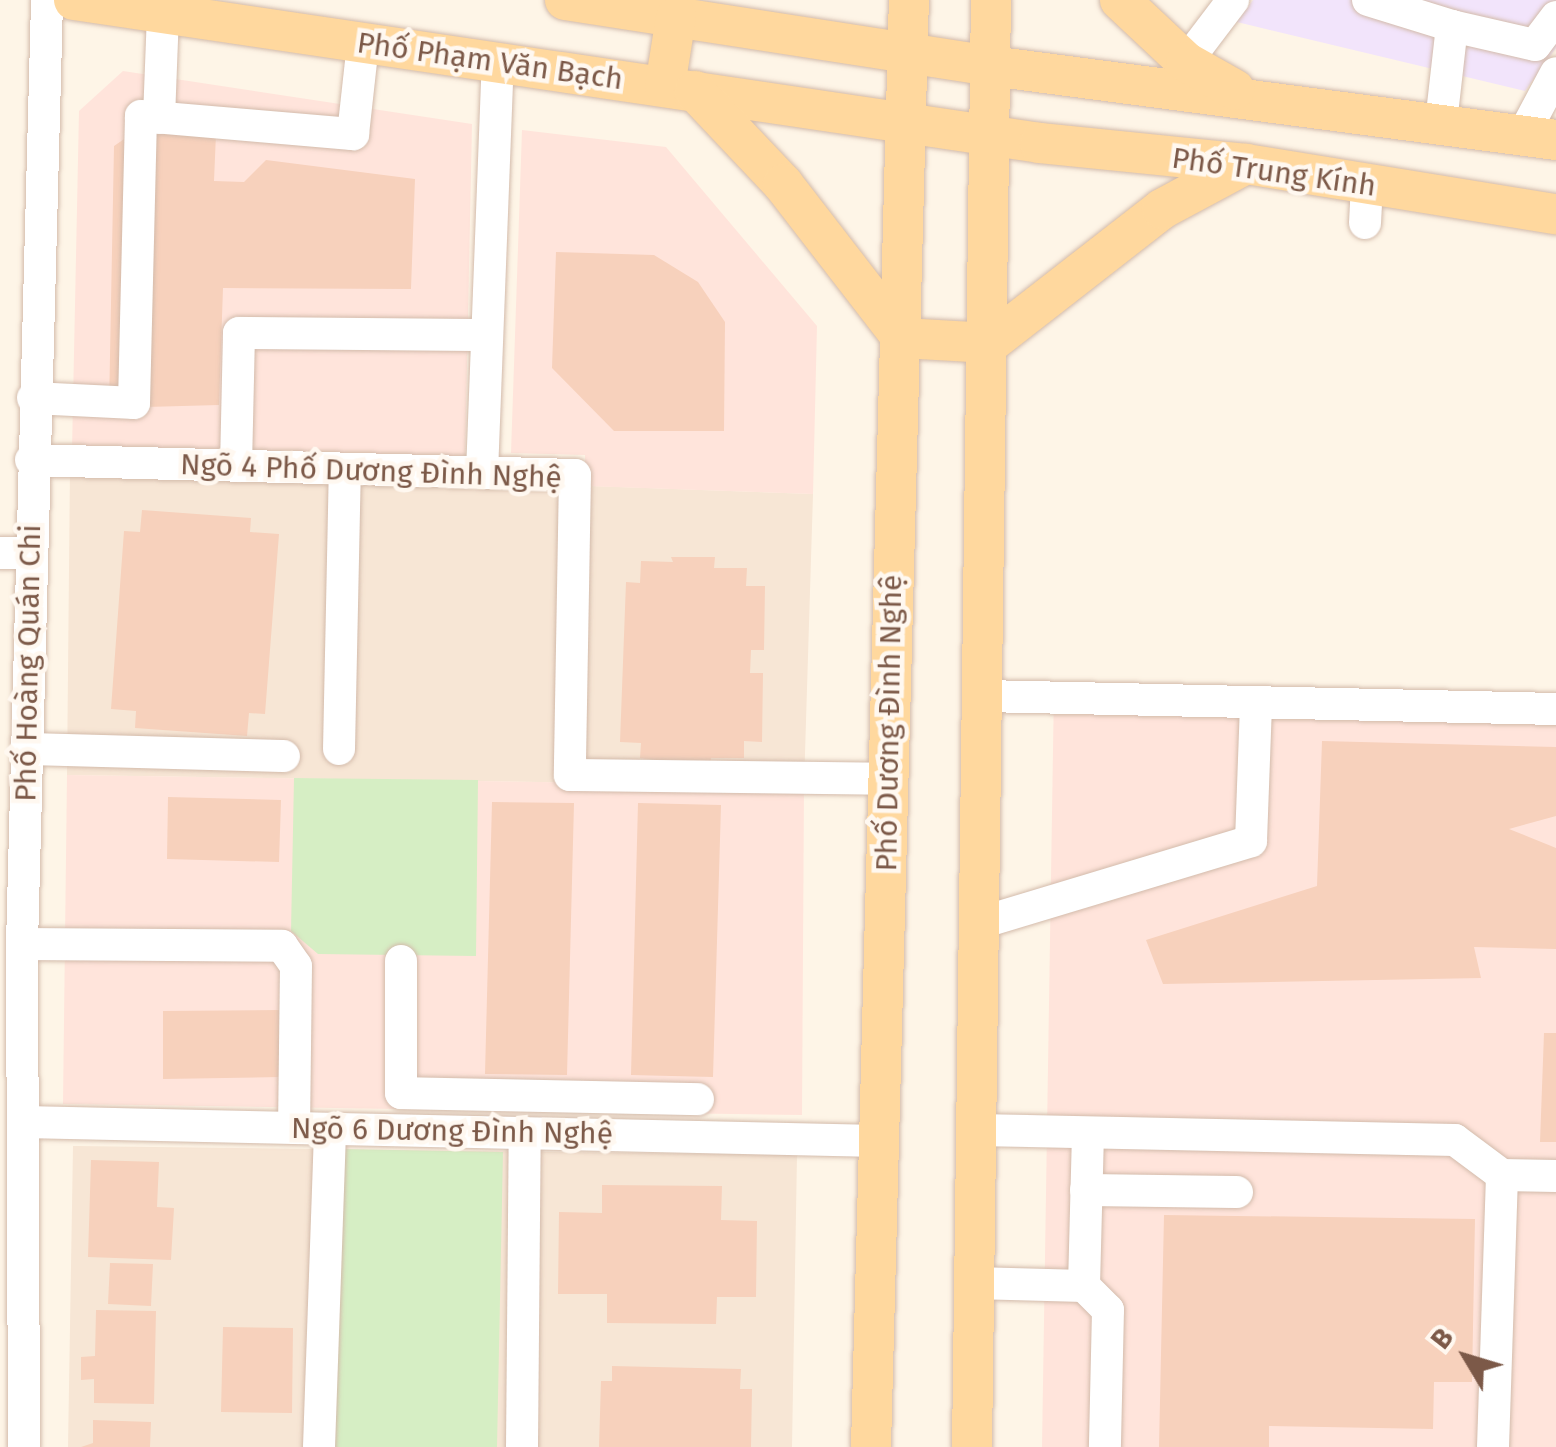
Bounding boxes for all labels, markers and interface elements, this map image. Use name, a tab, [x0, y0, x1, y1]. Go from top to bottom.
street label: Phố Phạm Văn Bạch	[355, 25, 625, 97]
street label: Phố Trung Kính	[1170, 140, 1378, 204]
street label: Ngõ 4 Phố Dương Đình Nghệ	[180, 446, 562, 496]
street label: Phố Hoàng Quán Chi	[8, 524, 48, 802]
street label: Phố Dương Đình Nghệ	[868, 574, 910, 872]
street label: Ngõ 6 Dương Đình Nghệ	[291, 1110, 613, 1152]
north arrow	[1416, 1307, 1516, 1407]
text: B	[1424, 1321, 1460, 1355]

